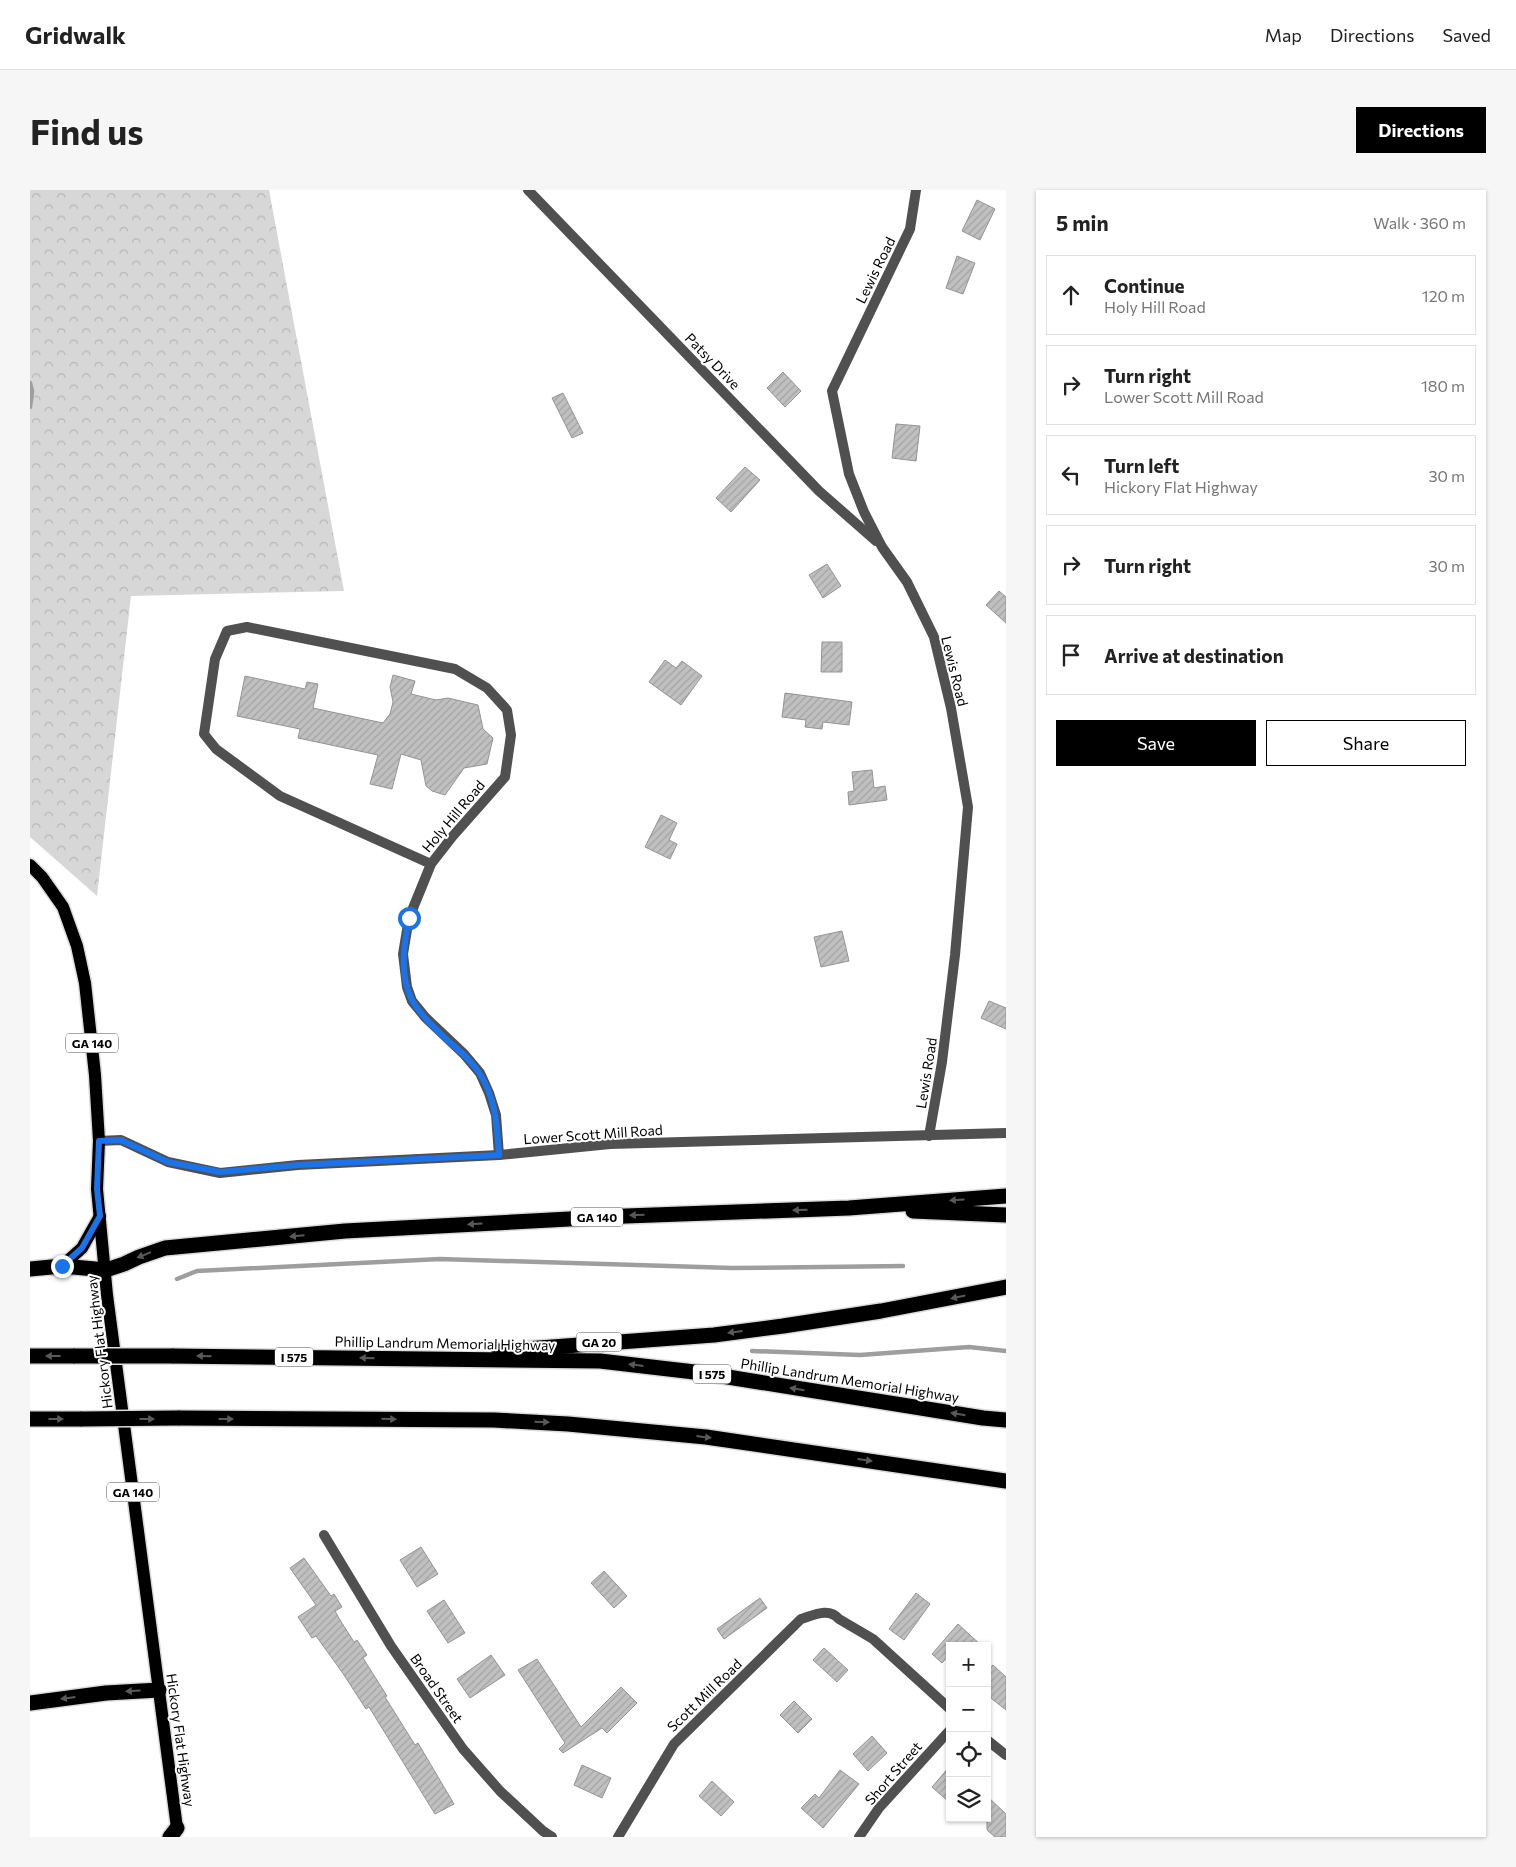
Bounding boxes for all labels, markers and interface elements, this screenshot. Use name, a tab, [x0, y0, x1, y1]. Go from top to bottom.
text: Gridwalk	[25, 20, 126, 49]
text: Map	[1265, 24, 1302, 46]
text: Directions	[1330, 24, 1414, 46]
text: Saved	[1442, 24, 1491, 46]
button: Directions	[1356, 107, 1486, 153]
text: Find us	[30, 109, 144, 152]
text: 5 min	[1056, 210, 1109, 235]
text: Walk · 360 m	[1373, 213, 1466, 232]
street label: Lewis Road	[852, 234, 898, 306]
text: Continue	[1104, 274, 1184, 297]
icon: ahead	[1057, 281, 1085, 309]
text: 120 m	[1422, 286, 1465, 305]
text: Holy Hill Road	[1104, 297, 1206, 316]
street label: Patsy Drive	[682, 329, 744, 393]
text: Turn right	[1104, 364, 1191, 387]
icon: right	[1057, 371, 1085, 399]
text: 180 m	[1421, 376, 1465, 395]
text: Lower Scott Mill Road	[1104, 387, 1264, 406]
text: Turn left	[1104, 454, 1179, 477]
icon: left	[1057, 461, 1085, 489]
text: 30 m	[1428, 466, 1465, 485]
text: Hickory Flat Highway	[1104, 477, 1258, 496]
icon: right	[1057, 551, 1085, 579]
text: Turn right	[1104, 554, 1191, 577]
text: 30 m	[1428, 556, 1465, 575]
street label: Lewis Road	[938, 634, 972, 708]
icon: arrive	[1057, 641, 1085, 669]
text: Arrive at destination	[1104, 644, 1284, 667]
button: Save	[1056, 720, 1256, 766]
button: Share	[1266, 720, 1466, 766]
street label: Holy Hill Road	[418, 776, 488, 856]
route start	[398, 907, 421, 930]
road number: GA 140	[66, 1034, 118, 1052]
street label: Lewis Road	[912, 1036, 940, 1110]
street label: Lower Scott Mill Road	[523, 1121, 663, 1147]
one-way arrow	[949, 1196, 965, 1204]
one-way arrow	[792, 1206, 808, 1214]
road number: GA 140	[571, 1208, 623, 1226]
one-way arrow	[629, 1212, 645, 1220]
one-way arrow	[467, 1220, 483, 1228]
one-way arrow	[288, 1232, 304, 1240]
one-way arrow	[136, 1251, 151, 1259]
route end	[51, 1255, 74, 1278]
street label: Hickory Flat Highway	[82, 1274, 116, 1410]
one-way arrow	[950, 1293, 966, 1301]
one-way arrow	[727, 1328, 743, 1336]
road number: GA 20	[576, 1332, 622, 1352]
street label: Phillip Landrum Memorial Highway	[334, 1333, 556, 1353]
road number: I 575	[275, 1348, 313, 1366]
one-way arrow	[44, 1352, 60, 1360]
one-way arrow	[196, 1352, 212, 1360]
one-way arrow	[358, 1354, 374, 1362]
street label: Phillip Landrum Memorial Highway	[740, 1354, 960, 1406]
one-way arrow	[628, 1361, 644, 1369]
road number: I 575	[693, 1364, 731, 1384]
one-way arrow	[789, 1384, 805, 1392]
one-way arrow	[949, 1410, 965, 1418]
one-way arrow	[139, 1414, 155, 1422]
one-way arrow	[48, 1415, 64, 1423]
one-way arrow	[219, 1415, 235, 1423]
one-way arrow	[381, 1415, 397, 1423]
one-way arrow	[535, 1419, 551, 1427]
one-way arrow	[696, 1433, 712, 1441]
one-way arrow	[857, 1456, 873, 1464]
road number: GA 140	[107, 1482, 159, 1501]
map controls	[946, 1642, 991, 1822]
button: +	[946, 1642, 991, 1687]
street label: Broad Street	[407, 1650, 467, 1726]
street label: Scott Mill Road	[663, 1655, 745, 1735]
street label: Hickory Flat Highway	[163, 1672, 199, 1808]
button: −	[946, 1687, 991, 1732]
one-way arrow	[124, 1688, 140, 1696]
one-way arrow	[60, 1694, 76, 1702]
button: locate	[946, 1732, 991, 1777]
street label: Short Street	[861, 1738, 925, 1808]
button: layers	[946, 1777, 991, 1822]

